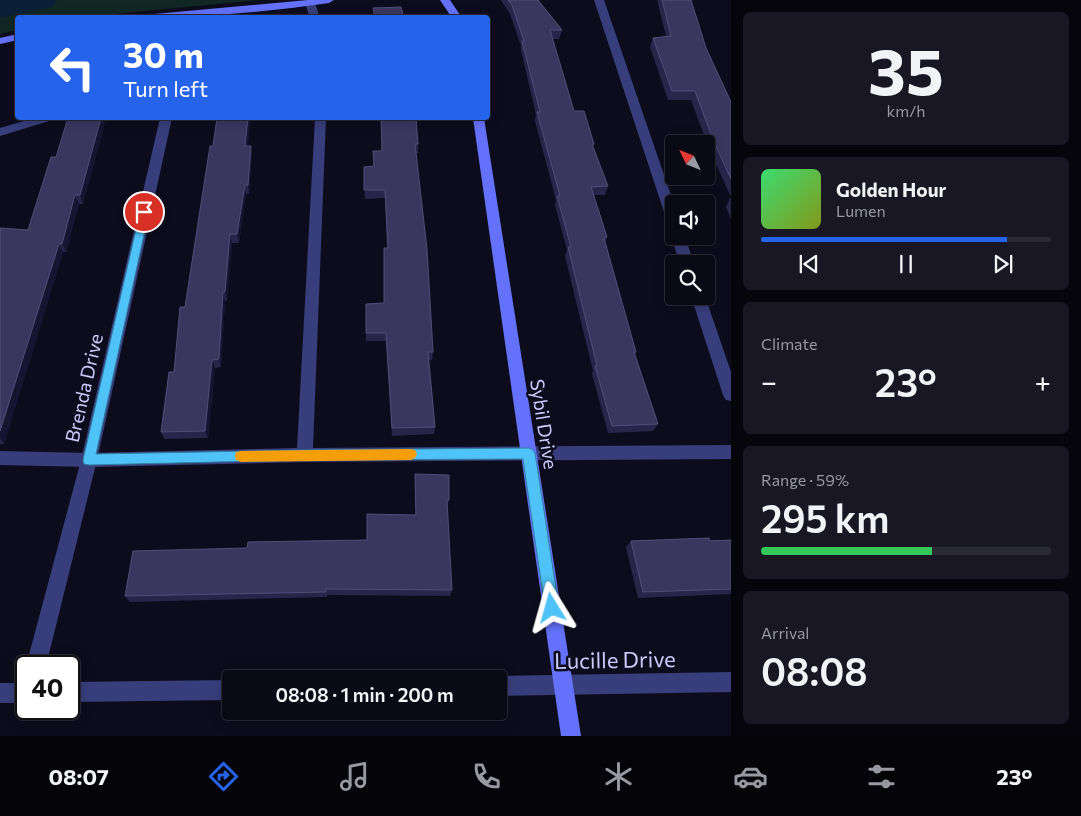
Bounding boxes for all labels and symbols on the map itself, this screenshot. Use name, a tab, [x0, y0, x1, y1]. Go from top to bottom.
north arrow	[665, 135, 715, 185]
pin	[123, 191, 165, 233]
street label: Brenda Drive	[60, 331, 107, 444]
street label: Sybil Drive	[526, 377, 563, 471]
position arrow	[525, 581, 577, 633]
street label: Lucille Drive	[554, 645, 676, 674]
speed limit sign: 40	[15, 655, 80, 720]

